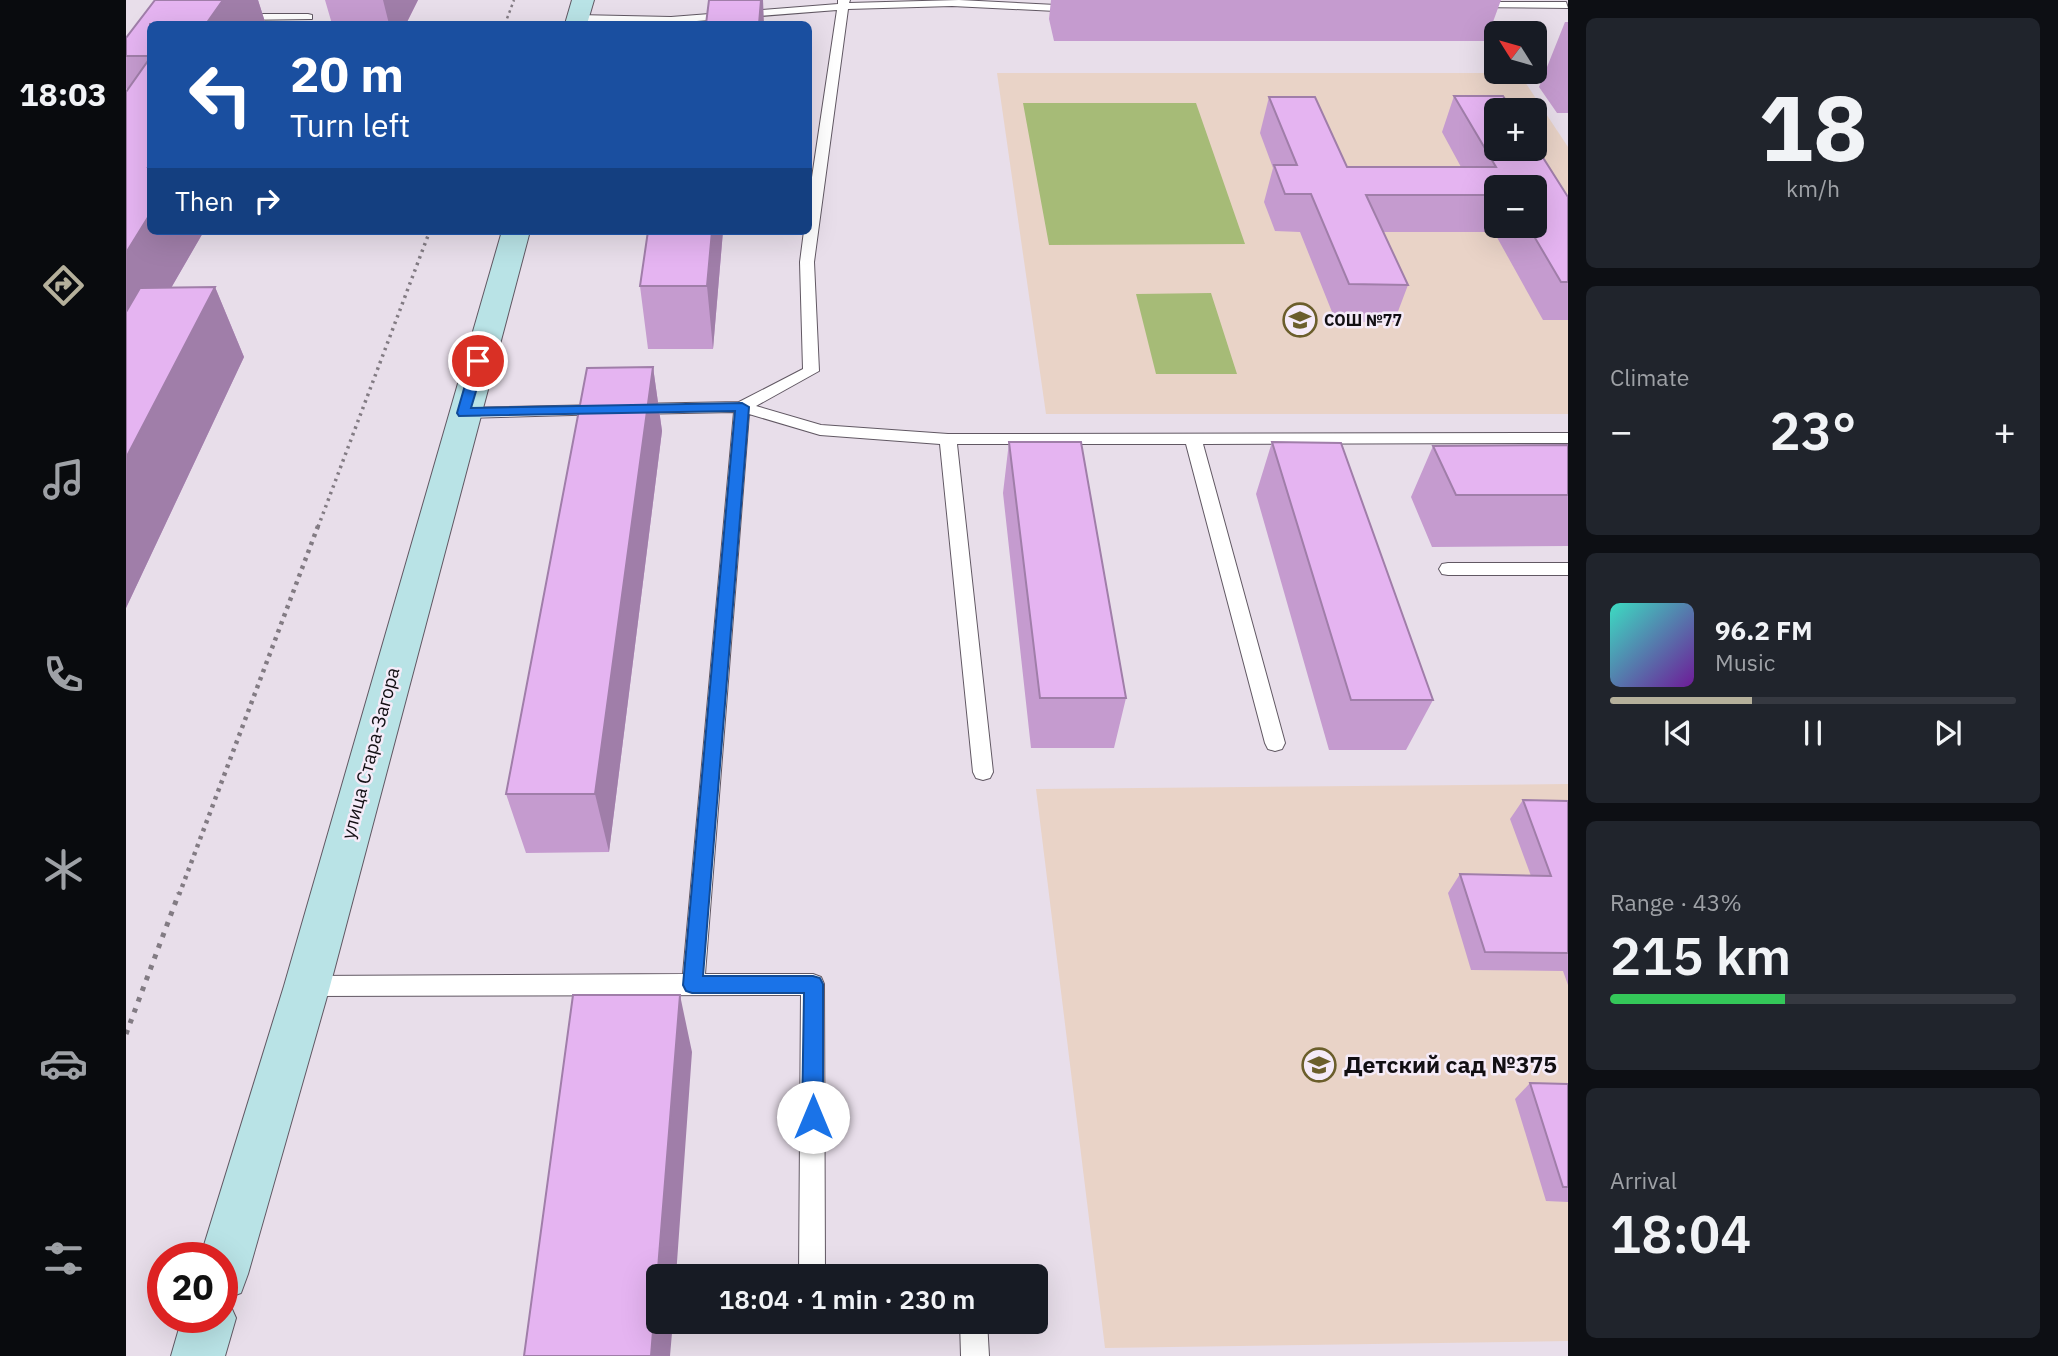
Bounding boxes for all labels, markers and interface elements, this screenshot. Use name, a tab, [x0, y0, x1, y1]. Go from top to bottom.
north arrow	[1484, 21, 1547, 84]
map controls	[1484, 21, 1547, 238]
text: 20 m	[290, 42, 404, 105]
icon: left	[175, 49, 266, 140]
text: 18	[1758, 68, 1868, 186]
text: 18:03	[19, 73, 107, 115]
button: +	[1484, 98, 1547, 161]
text: Turn left	[290, 104, 410, 146]
text: km/h	[1786, 173, 1840, 203]
button: −	[1484, 175, 1547, 238]
icon: right	[248, 182, 286, 220]
text: Then	[175, 184, 234, 218]
icon: directions	[39, 261, 88, 310]
school or university icon: СОШ №77	[1281, 301, 1319, 339]
place label: СОШ №77	[1324, 310, 1402, 330]
pin	[448, 331, 508, 391]
icon: arrive	[459, 342, 497, 380]
text: Climate	[1610, 362, 1689, 392]
text: 23°	[1770, 397, 1856, 464]
text: −	[1610, 406, 1633, 455]
text: +	[1993, 406, 2016, 455]
icon: music	[39, 455, 88, 504]
text: 96.2 FM	[1715, 613, 1813, 647]
text: Music	[1715, 647, 1775, 677]
icon: phone	[39, 650, 88, 699]
street label: улица Стара-Загора	[336, 664, 404, 842]
icon: previous	[1659, 714, 1697, 752]
icon: pause	[1794, 714, 1832, 752]
icon: next	[1929, 714, 1967, 752]
icon: climate	[39, 845, 88, 894]
text: Range · 43%	[1610, 887, 1742, 917]
text: 215 km	[1610, 922, 1791, 989]
icon: car	[39, 1039, 88, 1088]
school or university icon: Детский сад №375	[1300, 1046, 1338, 1084]
place label: Детский сад №375	[1344, 1049, 1557, 1079]
position arrow	[776, 1080, 850, 1154]
text: Arrival	[1610, 1165, 1677, 1195]
text: 18:04	[1610, 1200, 1751, 1267]
icon: filters	[39, 1234, 88, 1283]
speed limit sign: 20	[147, 1242, 238, 1333]
text: 18:04 · 1 min · 230 m	[719, 1282, 975, 1316]

